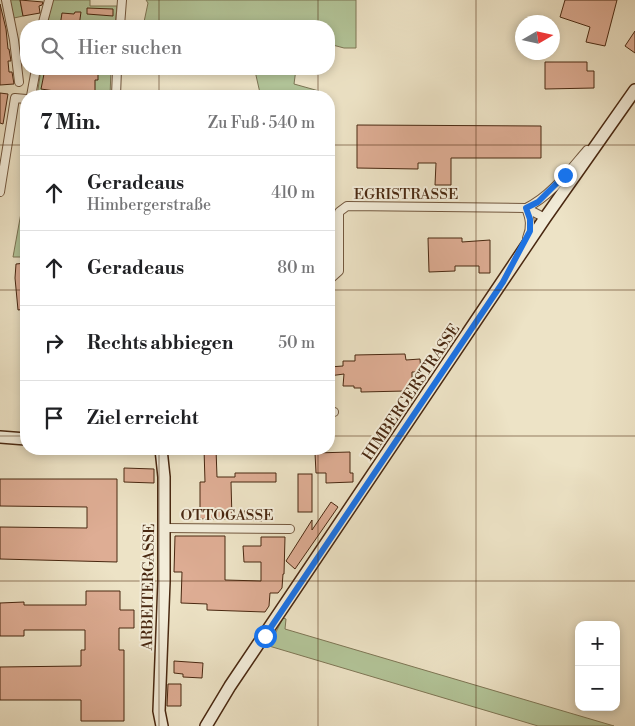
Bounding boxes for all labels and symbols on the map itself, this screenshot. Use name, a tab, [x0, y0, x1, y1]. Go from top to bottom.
north arrow	[515, 15, 560, 60]
route end	[554, 164, 577, 187]
street label: EGRISTRASSE	[354, 185, 458, 204]
street label: HIMBERGERSTRASSE	[359, 320, 464, 464]
street label: OTTOGASSE	[180, 506, 274, 525]
street label: ARBEITERGASSE	[138, 523, 159, 652]
route start	[254, 625, 277, 648]

